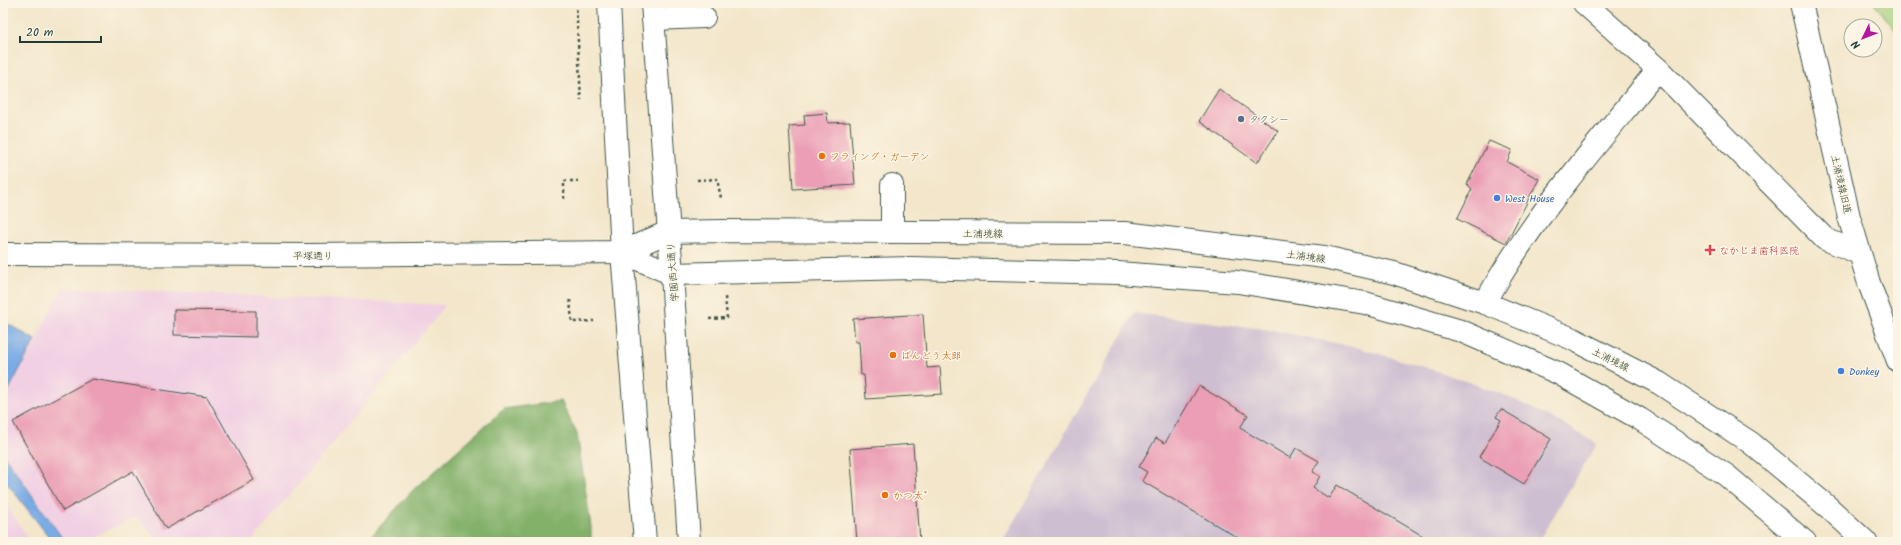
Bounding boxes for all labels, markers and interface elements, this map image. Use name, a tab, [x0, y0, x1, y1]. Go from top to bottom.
scale bar	[20, 18, 101, 44]
north arrow	[1843, 18, 1883, 58]
text: 20 m	[26, 23, 54, 42]
text: N	[1847, 35, 1865, 53]
place label: タクシー	[1249, 112, 1289, 128]
marker: タクシー	[1236, 114, 1246, 124]
place label: フライング・ガーデン	[830, 149, 930, 165]
marker: フライング・ガーデン	[817, 151, 827, 161]
street label: 土浦境線旧道	[1826, 153, 1856, 215]
place label: West House	[1505, 191, 1555, 207]
marker: West House	[1492, 193, 1502, 203]
street label: 土浦境線	[963, 226, 1003, 242]
street label: 学園西大通り	[663, 241, 683, 302]
place label: なかじま歯科医院	[1719, 243, 1799, 259]
marker: なかじま歯科医院	[1704, 244, 1716, 256]
street label: 土浦境線	[1285, 246, 1327, 268]
street label: 平塚通り	[293, 248, 333, 264]
street label: 土浦境線	[1589, 344, 1632, 376]
place label: ばんどう太郎	[901, 348, 961, 364]
marker: ばんどう太郎	[888, 350, 898, 360]
place label: Donkey	[1849, 364, 1880, 380]
marker: Donkey	[1836, 366, 1846, 376]
place label: かつ太*	[893, 488, 927, 504]
marker: かつ太*	[880, 490, 890, 500]

